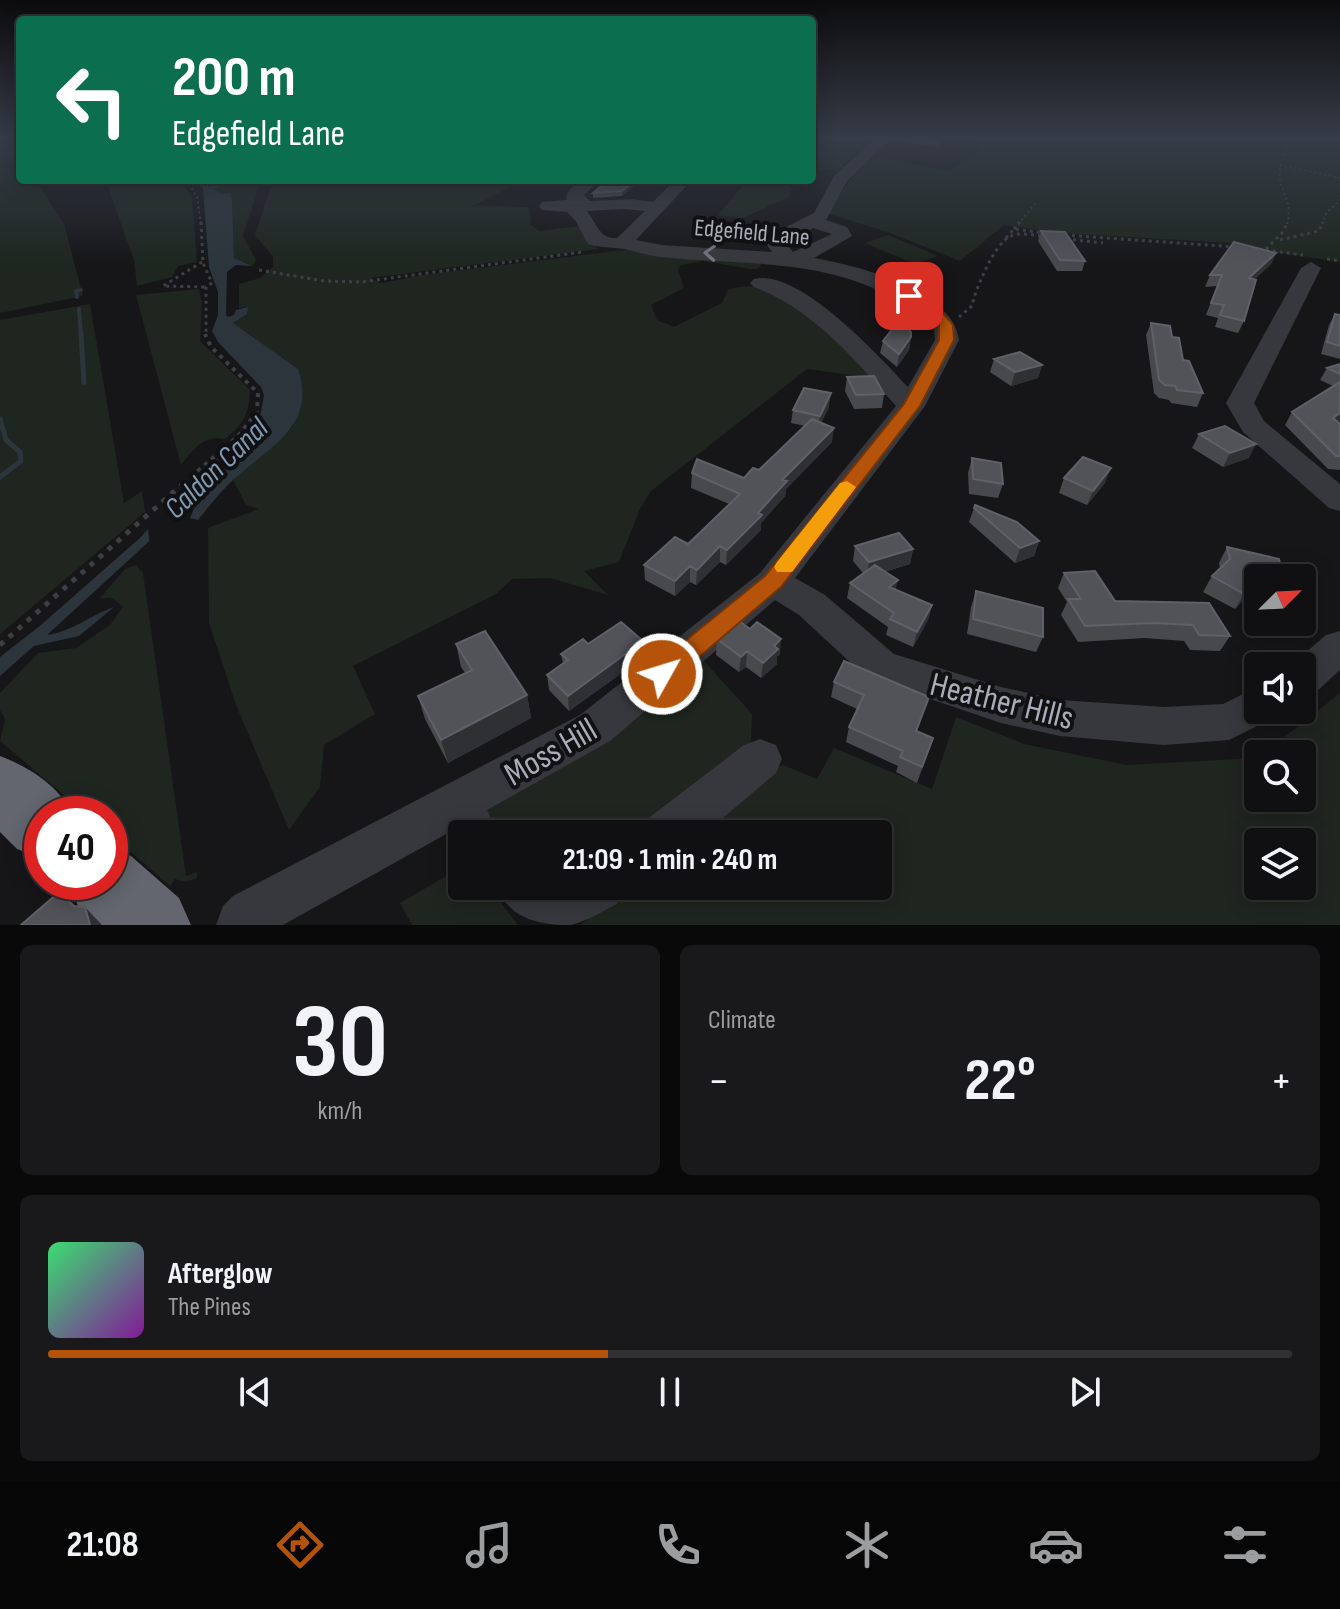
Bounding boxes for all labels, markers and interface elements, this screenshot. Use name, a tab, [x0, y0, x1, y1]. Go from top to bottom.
text: 200 m	[172, 45, 296, 112]
icon: left	[40, 48, 144, 152]
text: Edgefield Lane	[172, 113, 345, 156]
street label: Edgefield Lane	[693, 213, 811, 252]
one-way arrow	[703, 245, 716, 262]
pin	[875, 262, 943, 330]
icon: arrive	[887, 274, 931, 318]
water label: Caldon Canal	[158, 410, 277, 527]
north arrow	[1244, 564, 1316, 636]
map controls	[1244, 564, 1316, 900]
position arrow	[620, 632, 704, 716]
button: sound	[1244, 652, 1316, 724]
street label: Heather Hills	[926, 664, 1078, 739]
street label: Moss Hill	[497, 710, 604, 795]
button: search	[1244, 740, 1316, 812]
speed limit sign: 40	[24, 796, 128, 900]
button: layers	[1244, 828, 1316, 900]
text: 21:09 · 1 min · 240 m	[563, 842, 777, 878]
text: 30	[292, 981, 388, 1106]
text: Climate	[708, 1005, 776, 1036]
text: 22°	[964, 1045, 1036, 1117]
text: −	[708, 1055, 730, 1108]
text: +	[1270, 1055, 1292, 1108]
text: km/h	[318, 1096, 362, 1127]
text: Afterglow	[168, 1256, 273, 1292]
text: The Pines	[168, 1292, 251, 1323]
icon: previous	[233, 1370, 277, 1414]
icon: pause	[648, 1370, 692, 1414]
icon: next	[1063, 1370, 1107, 1414]
icon: directions	[272, 1517, 328, 1573]
icon: music	[461, 1517, 517, 1573]
icon: phone	[650, 1517, 706, 1573]
icon: climate	[839, 1517, 895, 1573]
icon: car	[1028, 1517, 1084, 1573]
icon: filters	[1217, 1517, 1273, 1573]
text: 21:08	[67, 1524, 139, 1567]

